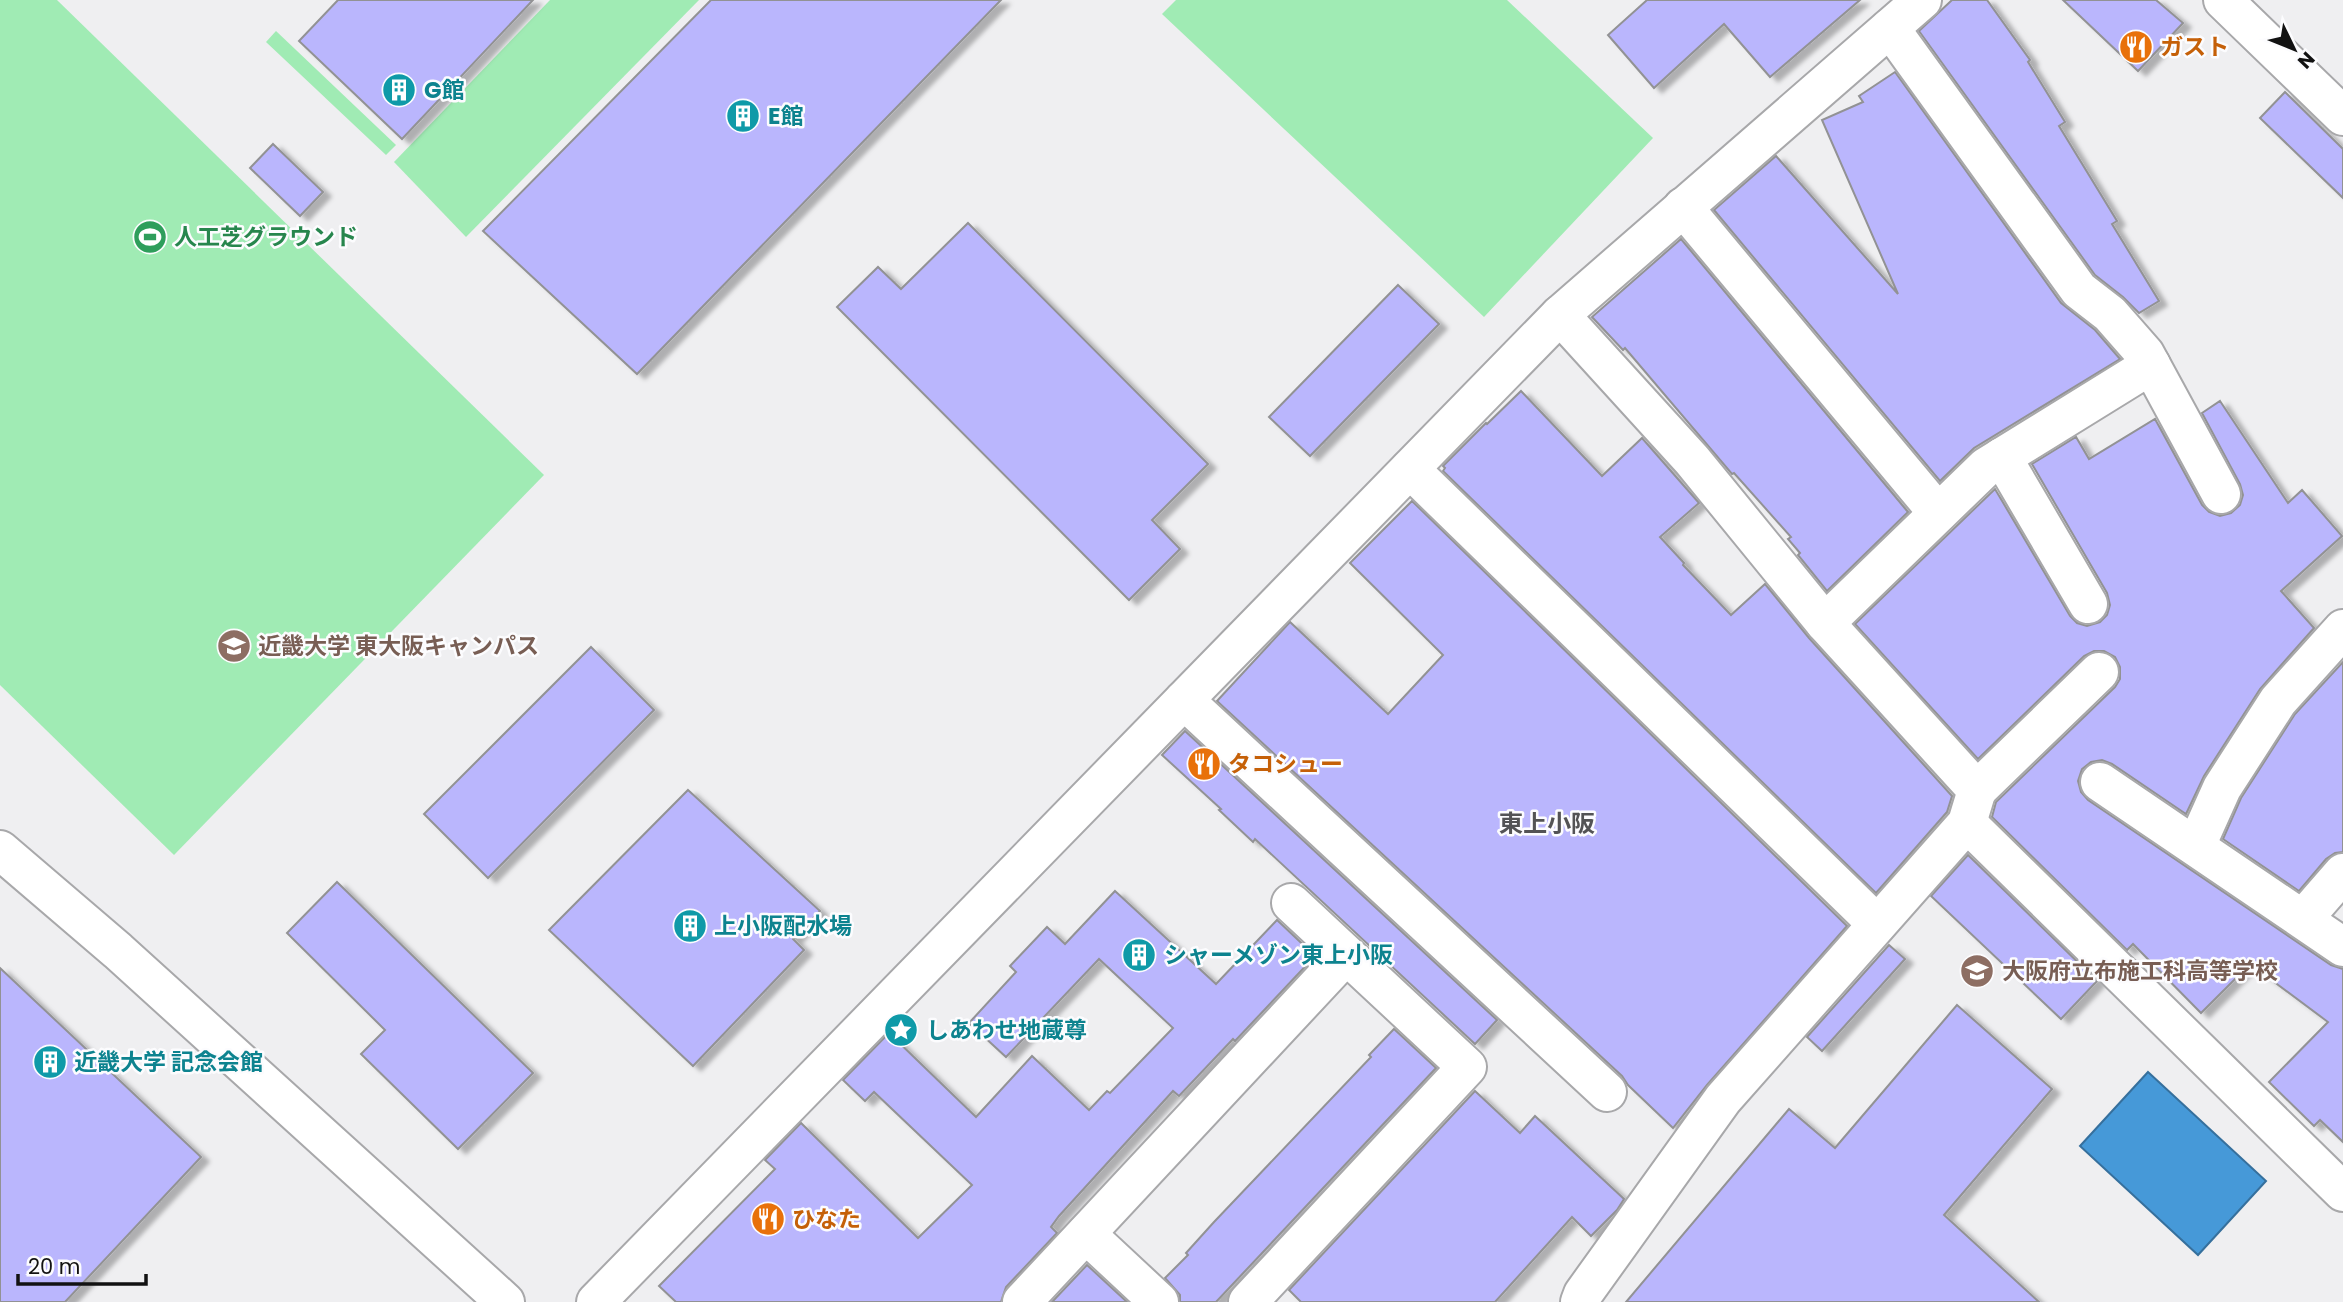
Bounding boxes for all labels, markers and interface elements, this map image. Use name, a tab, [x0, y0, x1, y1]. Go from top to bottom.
north arrow	[2259, 14, 2329, 84]
restaurant icon: ガスト	[2117, 28, 2155, 66]
place label: ガスト	[2160, 31, 2229, 63]
text: N	[2291, 46, 2321, 75]
building icon: G館	[380, 71, 418, 109]
place label: G館	[424, 74, 465, 106]
building icon: E館	[724, 97, 762, 135]
place label: E館	[768, 100, 803, 132]
sports icon: 人工芝グラウンド	[131, 218, 169, 256]
place label: 人工芝グラウンド	[174, 221, 358, 253]
school or university icon: 近畿大学 東大阪キャンパス	[215, 627, 253, 665]
place label: 近畿大学 東大阪キャンパス	[258, 630, 539, 662]
restaurant icon: タコシュー	[1185, 745, 1223, 783]
place label: タコシュー	[1228, 748, 1343, 780]
district label: 東上小阪	[1499, 807, 1595, 840]
building icon: 上小阪配水場	[671, 907, 709, 945]
place label: 上小阪配水場	[714, 910, 852, 942]
building icon: シャーメゾン東上小阪	[1120, 936, 1158, 974]
place label: シャーメゾン東上小阪	[1164, 939, 1393, 971]
school or university icon: 大阪府立布施工科高等学校	[1958, 952, 1996, 990]
place label: 大阪府立布施工科高等学校	[2002, 955, 2278, 987]
place icon: しあわせ地蔵尊	[882, 1011, 920, 1049]
place label: しあわせ地蔵尊	[926, 1014, 1087, 1046]
building icon: 近畿大学 記念会館	[31, 1043, 69, 1081]
place label: 近畿大学 記念会館	[74, 1046, 263, 1078]
restaurant icon: ひなた	[749, 1200, 787, 1238]
place label: ひなた	[792, 1203, 861, 1235]
scale bar	[18, 1242, 145, 1286]
text: 20 m	[28, 1252, 81, 1281]

